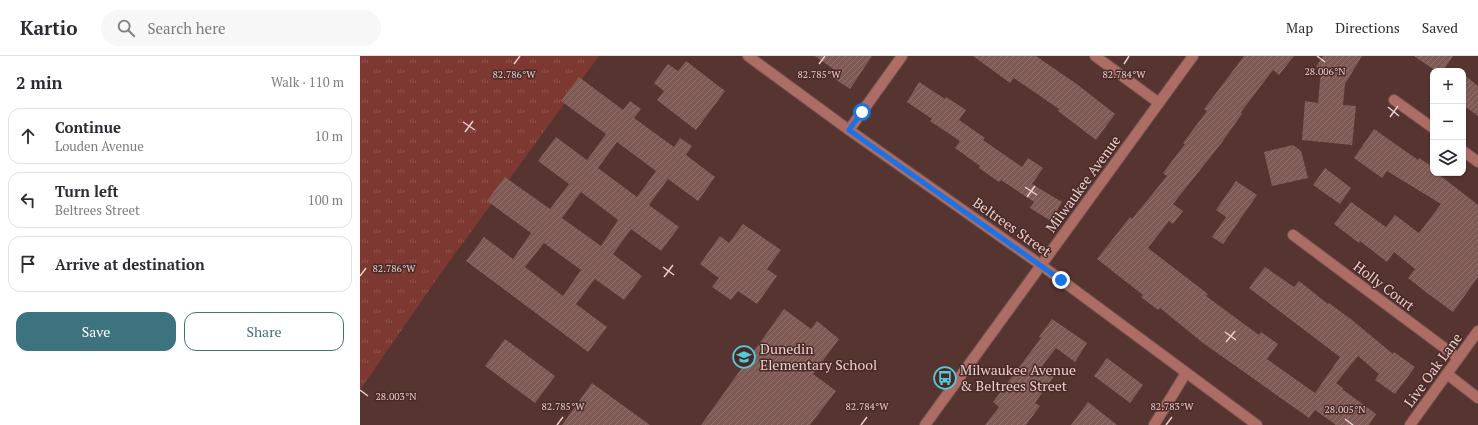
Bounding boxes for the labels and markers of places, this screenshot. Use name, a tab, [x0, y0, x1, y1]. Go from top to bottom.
place label: Dunedin Elementary School	[760, 339, 877, 374]
school or university icon: Dunedin Elementary School	[731, 344, 757, 370]
place label: Milwaukee Avenue & Beltrees Street	[960, 360, 1076, 395]
bus stop icon: Milwaukee Avenue & Beltrees Street	[932, 365, 958, 391]

